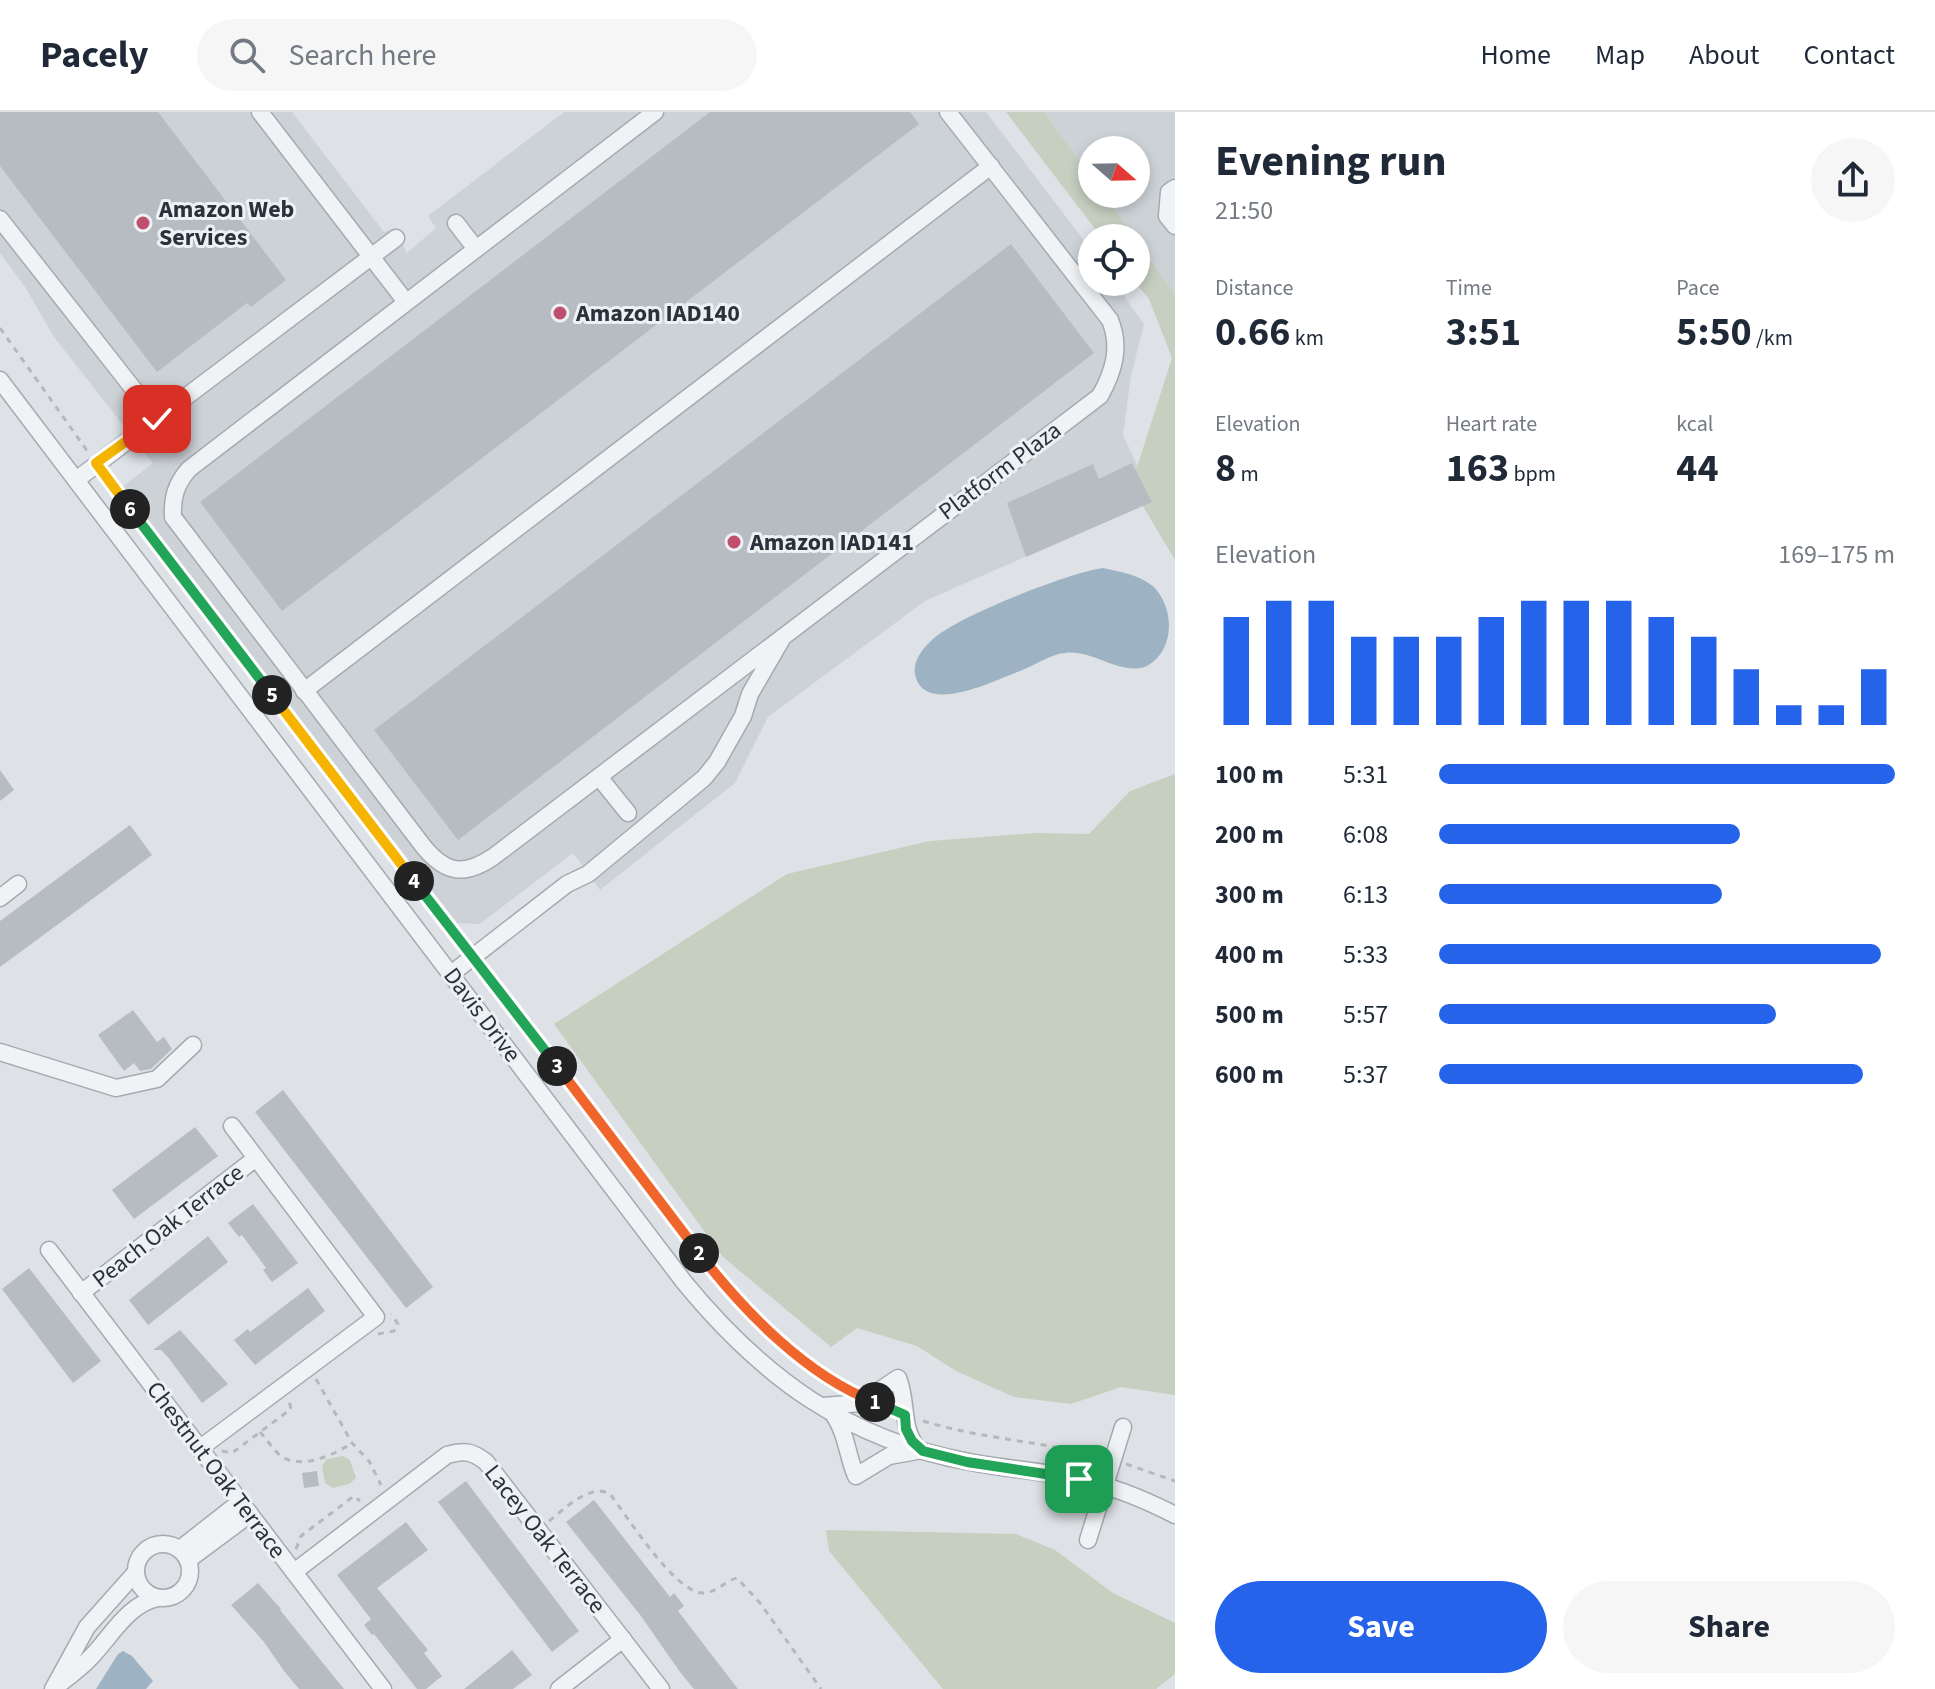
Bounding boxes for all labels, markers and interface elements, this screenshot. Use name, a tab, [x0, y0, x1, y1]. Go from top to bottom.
search box	[197, 19, 757, 91]
text: Pacely	[40, 28, 149, 82]
icon: search	[225, 33, 269, 77]
text: Search here	[289, 34, 436, 77]
text: Home	[1480, 35, 1551, 75]
text: Map	[1595, 35, 1645, 75]
text: About	[1689, 35, 1760, 75]
text: Contact	[1804, 35, 1895, 75]
text: Evening run	[1215, 130, 1447, 193]
north arrow	[1078, 136, 1150, 208]
map controls	[1078, 136, 1150, 296]
button: share	[1811, 138, 1895, 222]
place label: Amazon Web Services	[158, 192, 294, 255]
text: 21:50	[1215, 192, 1273, 229]
marker: Amazon Web Services	[134, 214, 152, 232]
button: locate	[1078, 224, 1150, 296]
text: Distance	[1215, 272, 1293, 304]
text: Time	[1446, 272, 1492, 304]
text: Pace	[1676, 272, 1719, 304]
place label: Amazon IAD140	[575, 296, 740, 331]
marker: Amazon IAD140	[551, 304, 569, 322]
text: 0.66	[1215, 304, 1290, 361]
text: 3:51	[1446, 304, 1521, 361]
text: 5:50	[1676, 304, 1752, 361]
text: km	[1290, 322, 1324, 354]
text: /km	[1752, 322, 1793, 354]
pin	[123, 385, 191, 453]
icon: check	[135, 397, 179, 441]
text: Elevation	[1215, 408, 1301, 440]
text: Heart rate	[1446, 408, 1537, 440]
text: kcal	[1676, 408, 1713, 440]
street label: Platform Plaza	[931, 413, 1069, 529]
text: 8	[1215, 440, 1236, 497]
text: 163	[1446, 440, 1509, 497]
text: 44	[1676, 440, 1719, 497]
text: m	[1236, 458, 1259, 490]
text: bpm	[1509, 458, 1556, 490]
pin: 6	[110, 489, 150, 529]
text: 6	[124, 493, 136, 525]
place label: Amazon IAD141	[749, 525, 914, 560]
marker: Amazon IAD141	[725, 533, 743, 551]
text: Elevation	[1215, 536, 1316, 573]
text: 169–175 m	[1778, 536, 1895, 573]
pin: 5	[252, 675, 292, 715]
text: 5	[266, 679, 278, 711]
text: 100 m	[1215, 756, 1284, 793]
text: 5:31	[1343, 756, 1388, 793]
text: 200 m	[1215, 816, 1284, 853]
text: 6:08	[1343, 816, 1388, 853]
pin: 4	[394, 861, 434, 901]
text: 4	[408, 865, 420, 897]
text: 300 m	[1215, 876, 1284, 913]
text: 6:13	[1343, 876, 1388, 913]
text: 400 m	[1215, 936, 1284, 973]
text: 5:33	[1343, 936, 1388, 973]
street label: Davis Drive	[435, 960, 529, 1070]
text: 500 m	[1215, 996, 1284, 1033]
text: 5:57	[1343, 996, 1388, 1033]
pin: 3	[537, 1046, 577, 1086]
text: 3	[551, 1050, 563, 1082]
text: 600 m	[1215, 1056, 1284, 1093]
text: 5:37	[1343, 1056, 1388, 1093]
street label: Peach Oak Terrace	[85, 1156, 251, 1296]
pin: 2	[679, 1233, 719, 1273]
text: 2	[693, 1237, 705, 1269]
street label: Chestnut Oak Terrace	[138, 1374, 294, 1566]
pin: 1	[855, 1382, 895, 1422]
text: 1	[869, 1386, 881, 1418]
pin	[1045, 1445, 1113, 1513]
street label: Lacey Oak Terrace	[476, 1457, 614, 1621]
icon: arrive	[1057, 1457, 1101, 1501]
button: Save	[1215, 1581, 1547, 1673]
button: Share	[1563, 1581, 1895, 1673]

